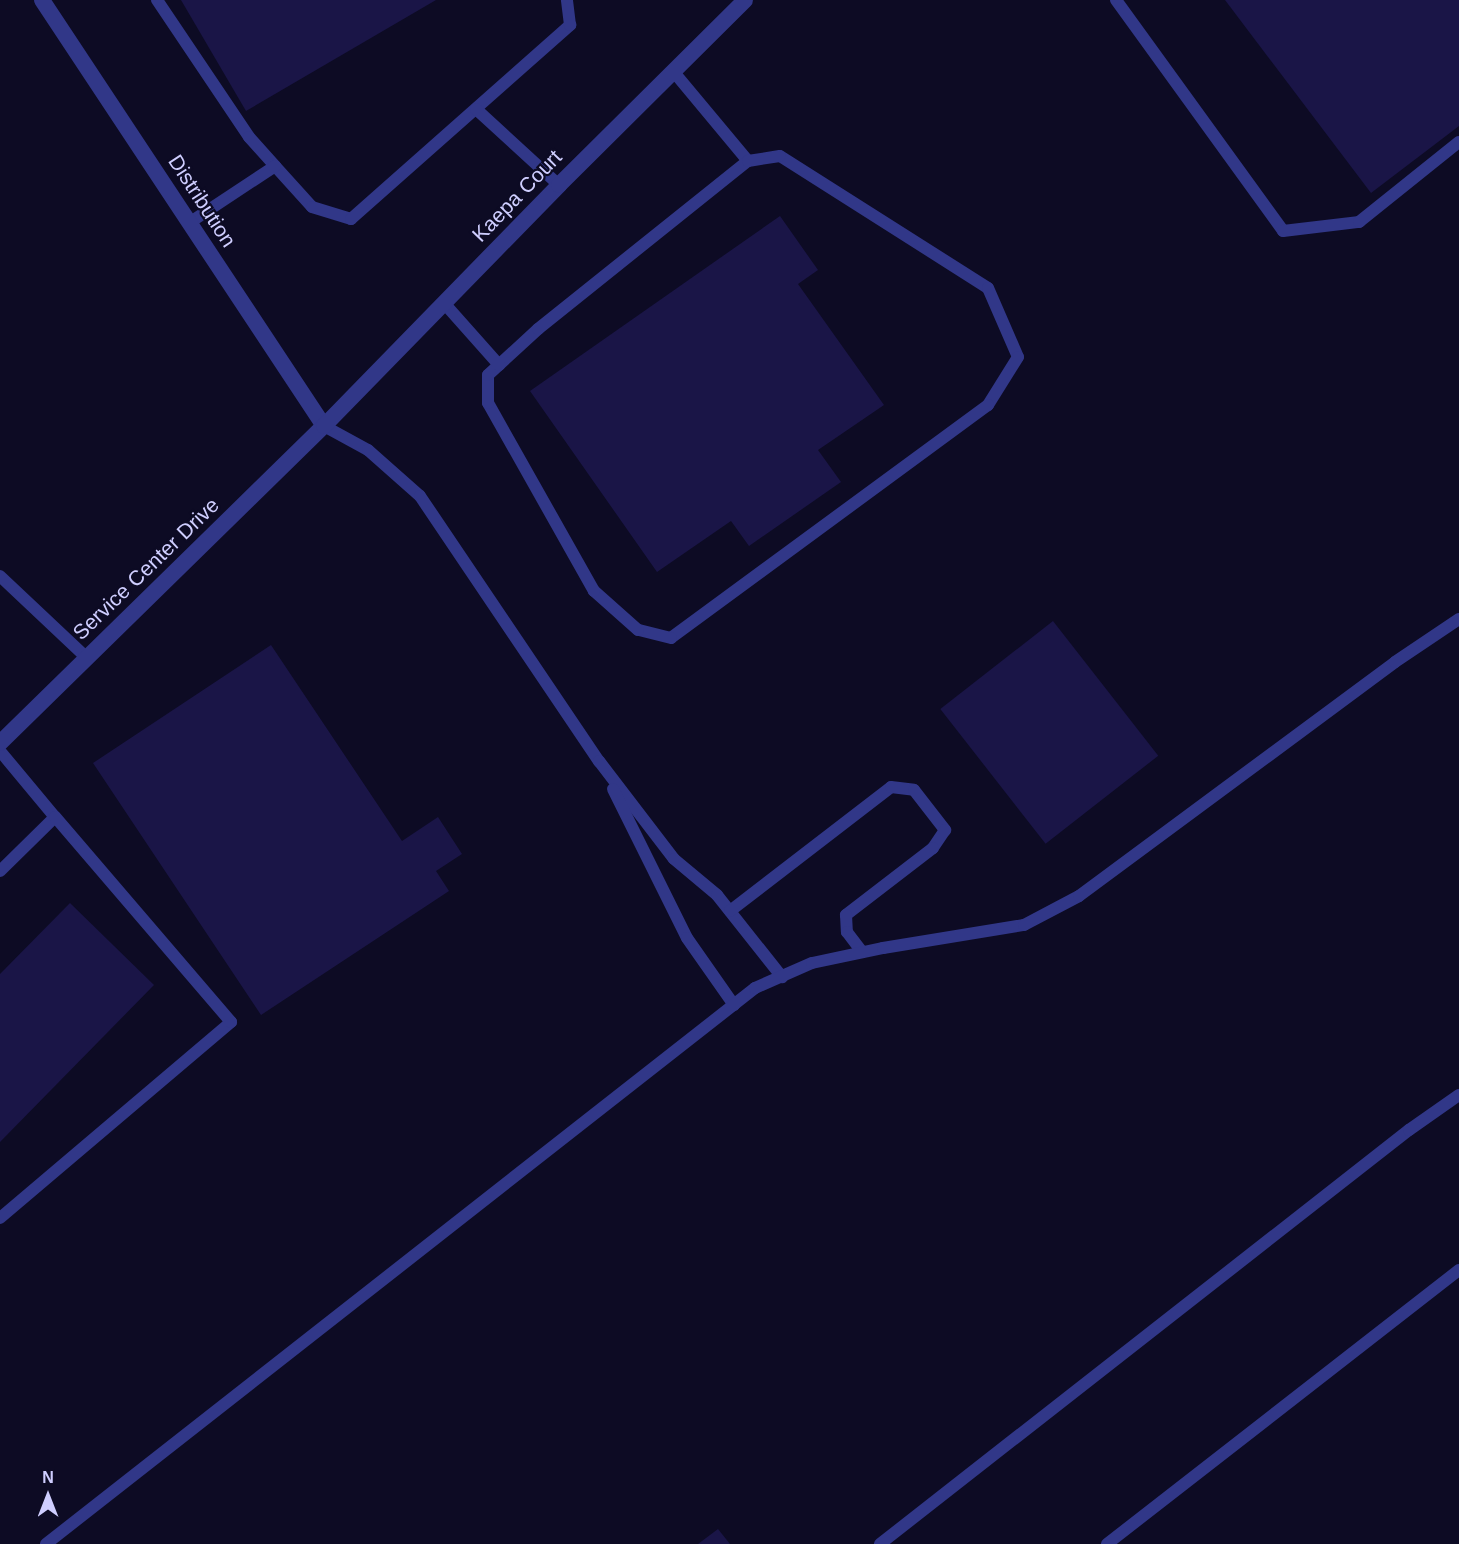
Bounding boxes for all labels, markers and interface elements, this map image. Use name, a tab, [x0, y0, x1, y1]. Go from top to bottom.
street label: Kaepa Court	[467, 145, 567, 247]
street label: Distribution	[163, 150, 241, 252]
street label: Service Center Drive	[68, 493, 224, 645]
north arrow	[18, 1466, 78, 1526]
text: N	[42, 1469, 54, 1486]

